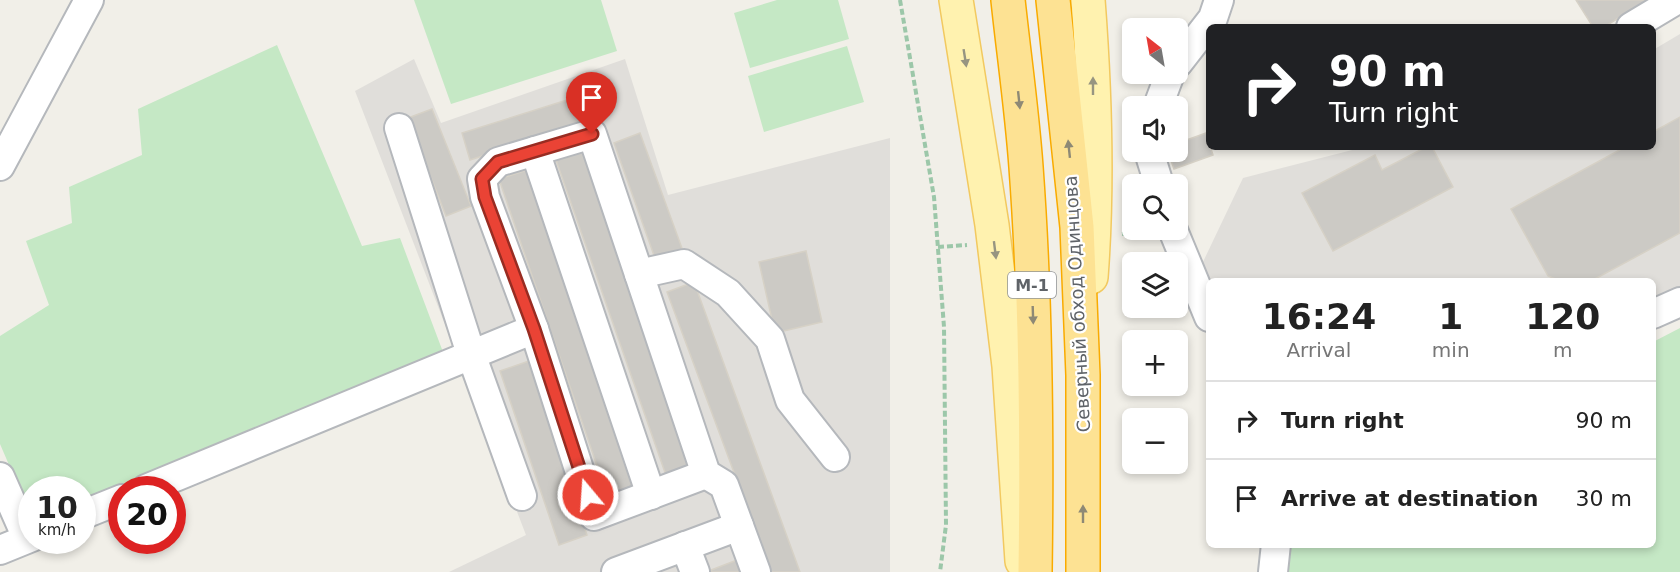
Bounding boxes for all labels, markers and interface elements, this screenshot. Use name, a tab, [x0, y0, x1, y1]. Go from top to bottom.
north arrow	[1122, 18, 1188, 84]
map controls	[1122, 18, 1188, 474]
text: 90 m	[1329, 47, 1446, 96]
one-way arrow	[961, 48, 970, 67]
icon: right	[1230, 48, 1308, 126]
pin	[566, 72, 617, 134]
one-way arrow	[1088, 76, 1098, 95]
icon: arrive	[575, 81, 608, 114]
one-way arrow	[1014, 90, 1024, 109]
button: sound	[1122, 96, 1188, 162]
text: Turn right	[1329, 97, 1458, 128]
one-way arrow	[1064, 139, 1074, 158]
button: search	[1122, 174, 1188, 240]
street label: Северный обход Одинцова	[1060, 175, 1094, 433]
one-way arrow	[991, 241, 1000, 260]
button: layers	[1122, 252, 1188, 318]
road number: М-1	[1008, 272, 1056, 298]
text: 16:24	[1262, 296, 1376, 337]
text: 1	[1438, 296, 1463, 337]
text: 120	[1525, 296, 1600, 337]
one-way arrow	[1028, 306, 1037, 325]
button: +	[1122, 330, 1188, 396]
text: Arrival	[1286, 338, 1351, 362]
text: min	[1432, 338, 1470, 362]
text: m	[1553, 338, 1573, 362]
icon: right	[1230, 404, 1263, 437]
button: −	[1122, 408, 1188, 474]
text: Turn right	[1281, 408, 1404, 433]
text: 90 m	[1576, 408, 1632, 433]
position arrow	[556, 463, 620, 527]
speed limit sign: 20	[108, 476, 186, 554]
icon: arrive	[1230, 482, 1263, 515]
text: Arrive at destination	[1281, 486, 1538, 511]
text: 30 m	[1576, 486, 1632, 511]
text: 10	[36, 490, 78, 525]
one-way arrow	[1078, 504, 1088, 523]
text: km/h	[38, 521, 76, 539]

